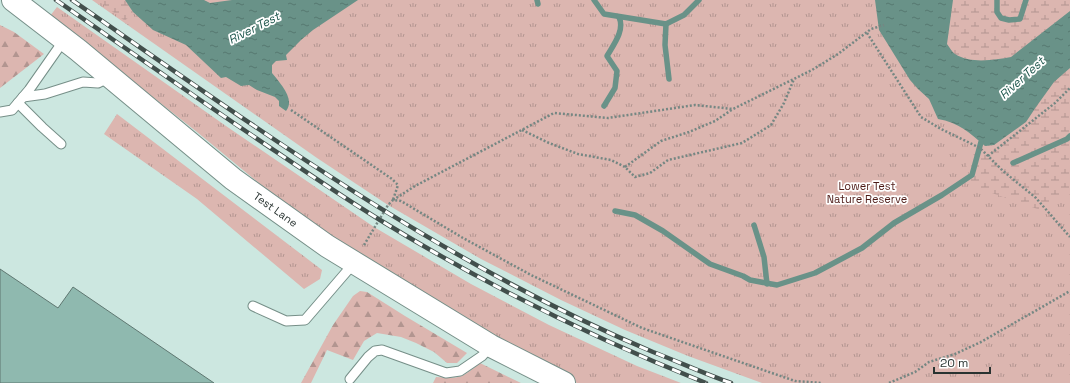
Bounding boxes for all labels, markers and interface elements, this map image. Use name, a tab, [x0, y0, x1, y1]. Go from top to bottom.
water label: River Test	[226, 8, 284, 48]
water label: River Test	[996, 52, 1049, 103]
park label: Lower Test Nature Reserve	[827, 179, 907, 206]
street label: Test Lane	[251, 189, 300, 230]
scale bar	[934, 349, 990, 375]
text: 20 m	[940, 355, 968, 371]

